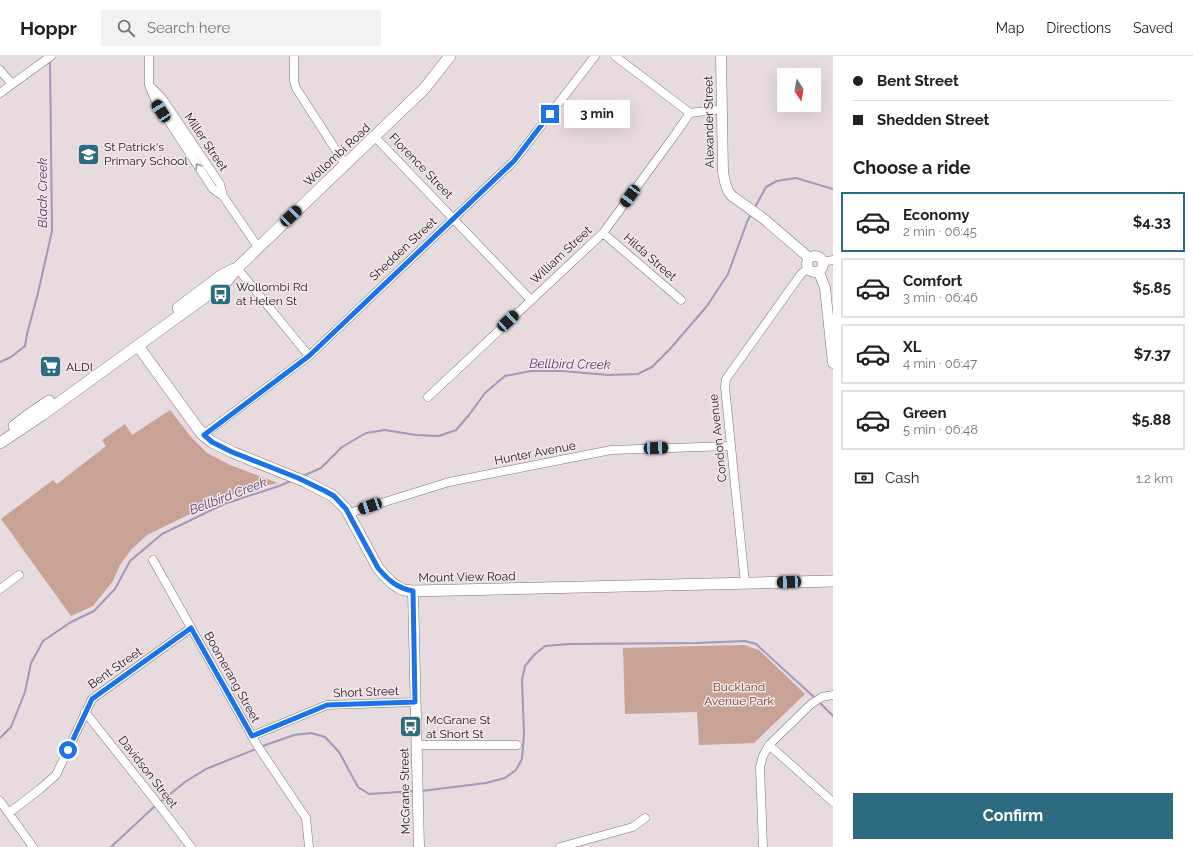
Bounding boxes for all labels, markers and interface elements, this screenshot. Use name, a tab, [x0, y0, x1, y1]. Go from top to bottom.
search box	[101, 10, 381, 46]
text: Hoppr	[20, 17, 77, 39]
icon: search	[115, 17, 137, 39]
text: Search here	[147, 19, 230, 37]
text: Map	[996, 20, 1024, 36]
text: Directions	[1046, 20, 1111, 36]
text: Saved	[1133, 20, 1173, 36]
north arrow	[777, 68, 821, 112]
map controls	[777, 68, 821, 112]
text: Bent Street	[877, 72, 959, 90]
street label: Alexander Street	[701, 76, 717, 168]
car	[149, 98, 173, 124]
callout: 3 min	[564, 100, 630, 128]
route end	[541, 105, 559, 123]
text: 3 min	[580, 106, 614, 121]
street label: Miller Street	[181, 110, 231, 174]
text: Shedden Street	[877, 111, 989, 129]
street label: Wollombi Road	[301, 121, 373, 189]
street label: Florence Street	[386, 130, 456, 202]
place label: St Patrick's Primary School	[104, 140, 188, 168]
school or university icon: St Patrick's Primary School	[76, 141, 102, 167]
text: Choose a ride	[853, 157, 971, 178]
water label: Black Creek	[35, 158, 50, 228]
one-way arrow	[196, 164, 203, 171]
car	[618, 183, 642, 209]
car	[278, 203, 304, 229]
icon: car	[855, 204, 891, 240]
text: Economy	[903, 206, 970, 224]
text: $4.33	[1133, 213, 1171, 231]
street label: Shedden Street	[367, 214, 439, 284]
street label: William Street	[528, 223, 594, 287]
text: 2 min · 06:45	[903, 224, 977, 239]
street label: Hilda Street	[621, 230, 679, 284]
icon: car	[855, 270, 891, 306]
text: Comfort	[903, 272, 962, 290]
text: $5.85	[1132, 279, 1171, 297]
place label: Wollombi Rd at Helen St	[236, 280, 308, 308]
bus stop icon: Wollombi Rd at Helen St	[207, 281, 233, 307]
text: 3 min · 06:46	[903, 290, 978, 305]
car	[495, 308, 521, 334]
icon: car	[855, 336, 891, 372]
text: XL	[903, 338, 921, 356]
text: $7.37	[1134, 345, 1171, 363]
supermarket icon: ALDI	[38, 354, 64, 380]
water label: Bellbird Creek	[529, 356, 611, 372]
text: 4 min · 06:47	[903, 356, 977, 371]
place label: ALDI	[66, 360, 93, 374]
street label: Condon Avenue	[706, 393, 730, 483]
icon: car	[855, 402, 891, 438]
text: Green	[903, 404, 947, 422]
text: $5.88	[1132, 411, 1171, 429]
text: 5 min · 06:48	[903, 422, 978, 437]
street label: Hunter Avenue	[493, 438, 577, 468]
car	[644, 442, 668, 454]
icon: cash	[853, 467, 875, 489]
text: Cash	[885, 469, 919, 487]
text: 1.2 km	[1136, 471, 1173, 486]
water label: Bellbird Creek	[187, 474, 269, 518]
car	[357, 496, 383, 516]
street label: Mount View Road	[418, 569, 516, 585]
car	[777, 576, 801, 588]
street label: Boomerang Street	[201, 629, 263, 725]
street label: Bent Street	[85, 644, 145, 692]
park label: Buckland Avenue Park	[704, 680, 774, 708]
street label: Short Street	[333, 684, 399, 700]
place label: McGrane St at Short St	[426, 713, 491, 741]
bus stop icon: McGrane St at Short St	[398, 714, 424, 740]
street label: Davidson Street	[116, 733, 180, 811]
route start	[59, 741, 77, 759]
street label: McGrane Street	[397, 748, 413, 834]
button: Confirm	[853, 793, 1173, 839]

